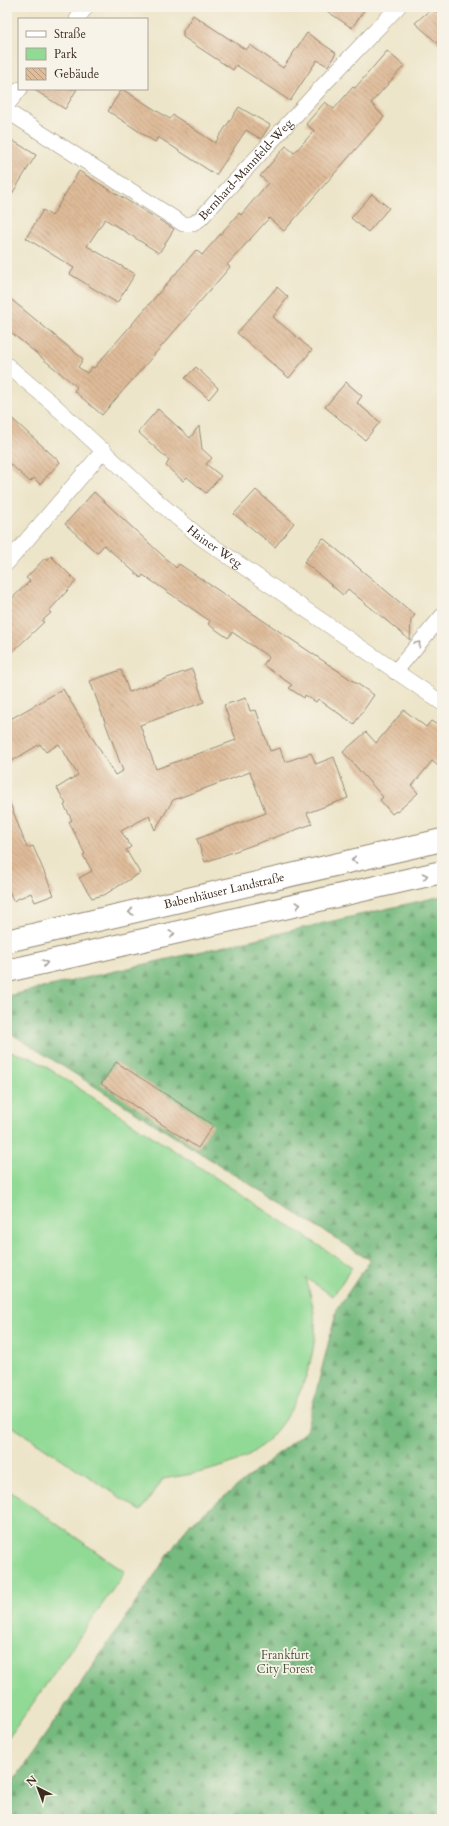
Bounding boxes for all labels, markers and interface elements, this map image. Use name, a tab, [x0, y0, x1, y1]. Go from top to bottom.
legend	[18, 18, 148, 90]
text: Straße	[54, 26, 86, 42]
text: Park	[54, 46, 78, 62]
text: Gebäude	[54, 66, 99, 82]
street label: Bernhard-Mannfeld-Weg	[195, 115, 296, 224]
street label: Hainer Weg	[184, 521, 245, 572]
one-way arrow	[414, 641, 421, 649]
one-way arrow	[351, 856, 358, 864]
street label: Babenhäuser Landstraße	[162, 869, 286, 912]
one-way arrow	[422, 872, 428, 880]
one-way arrow	[295, 901, 302, 909]
one-way arrow	[128, 908, 134, 916]
one-way arrow	[168, 930, 175, 939]
one-way arrow	[42, 959, 48, 967]
park label: Frankfurt City Forest	[257, 1647, 314, 1677]
north arrow	[18, 1768, 58, 1808]
text: N	[23, 1772, 41, 1790]

